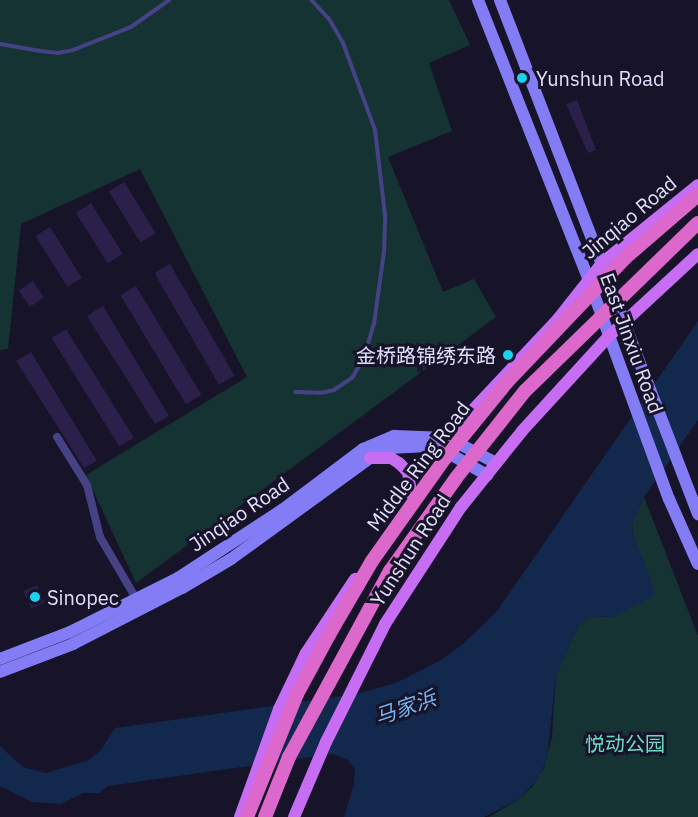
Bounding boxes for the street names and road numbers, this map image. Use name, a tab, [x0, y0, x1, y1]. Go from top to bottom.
street label: Jinqiao Road	[577, 171, 681, 263]
street label: East Jinxiu Road	[596, 270, 668, 416]
street label: Middle Ring Road	[361, 396, 475, 536]
street label: Jinqiao Road	[184, 472, 294, 556]
street label: Yunshun Road	[365, 490, 455, 610]

